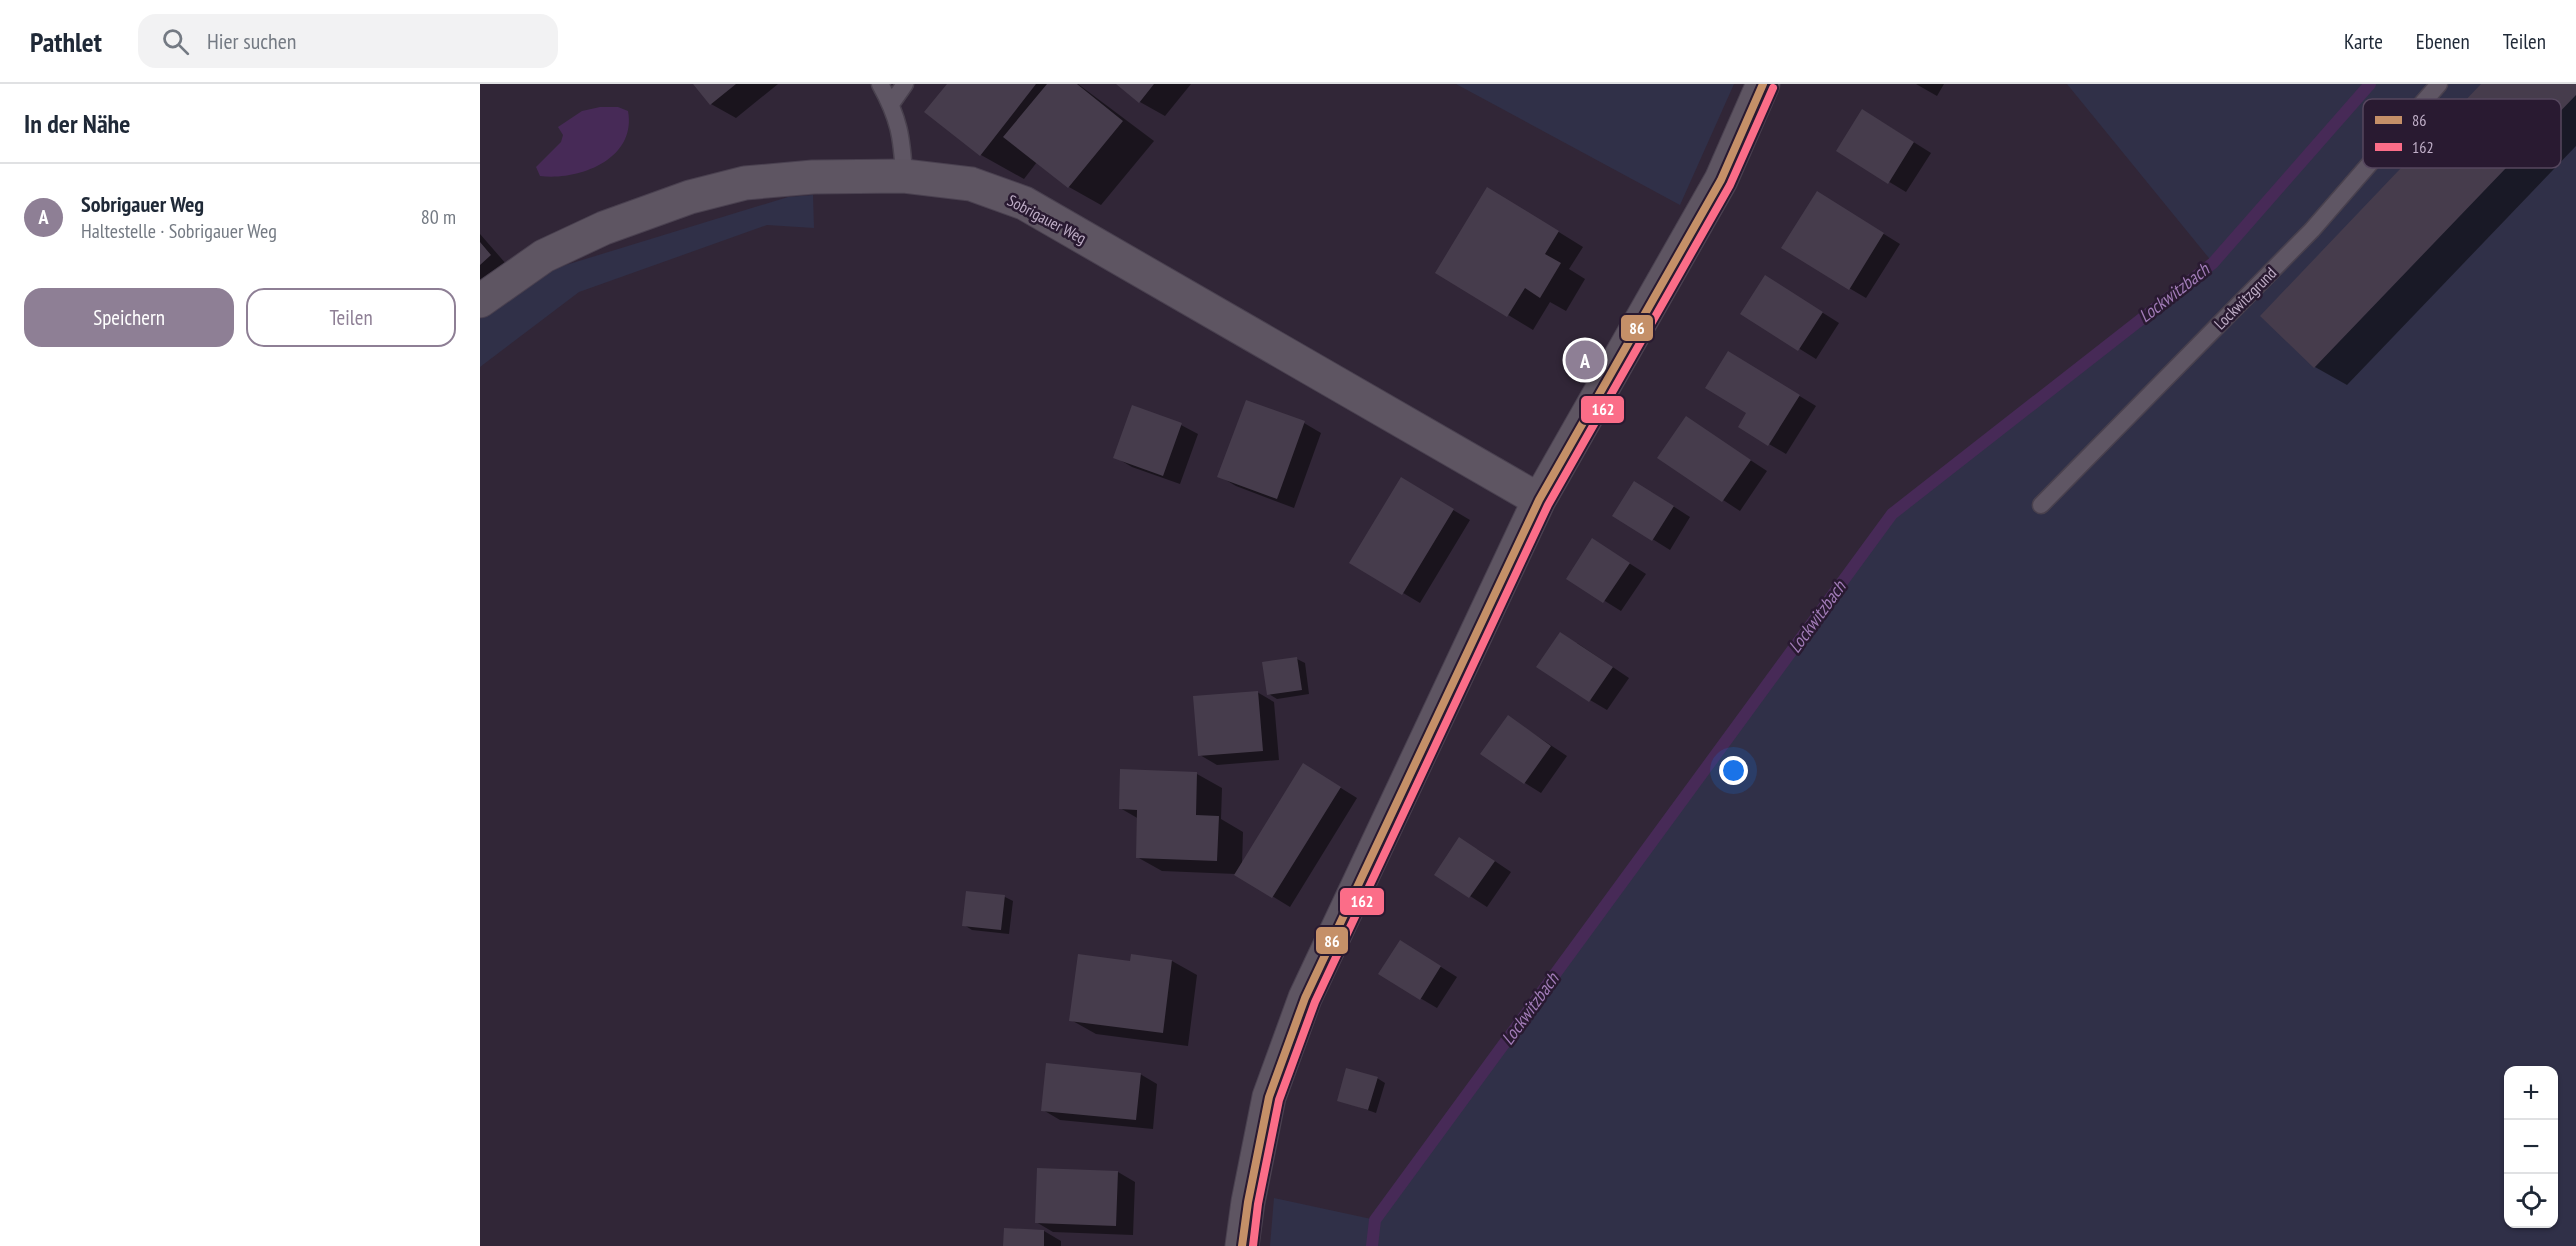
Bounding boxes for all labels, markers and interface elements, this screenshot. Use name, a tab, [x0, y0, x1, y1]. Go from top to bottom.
search box	[138, 14, 558, 68]
text: Pathlet	[30, 23, 102, 60]
icon: search	[159, 25, 192, 58]
text: Hier suchen	[207, 27, 297, 55]
text: Karte	[2344, 28, 2383, 55]
text: Ebenen	[2416, 28, 2470, 55]
text: Teilen	[2503, 28, 2546, 55]
legend	[2363, 99, 2561, 168]
text: In der Nähe	[24, 107, 130, 140]
text: 86	[2412, 110, 2426, 130]
text: 162	[2412, 137, 2434, 157]
text: Sobrigauer Weg	[81, 190, 204, 218]
street label: Sobrigauer Weg	[1004, 190, 1090, 248]
text: A	[38, 204, 49, 230]
text: 80 m	[421, 204, 456, 230]
text: Haltestelle · Sobrigauer Weg	[81, 218, 277, 244]
water label: Lockwitzbach	[2134, 257, 2214, 327]
street label: Lockwitzgrund	[2210, 263, 2280, 333]
button: Speichern	[24, 288, 234, 347]
button: Teilen	[246, 288, 456, 347]
line badge: 86	[1620, 314, 1654, 342]
text: 86	[1629, 318, 1645, 338]
pin: A	[1566, 338, 1604, 382]
line badge: 162	[1580, 395, 1625, 424]
text: 162	[1592, 399, 1614, 419]
water label: Lockwitzbach	[1783, 575, 1851, 657]
your location	[1719, 756, 1748, 785]
line badge: 162	[1339, 887, 1385, 916]
text: 162	[1351, 891, 1373, 911]
line badge: 86	[1315, 926, 1349, 955]
text: 86	[1324, 931, 1340, 951]
water label: Lockwitzbach	[1496, 967, 1564, 1049]
map controls	[2504, 1066, 2558, 1228]
button: +	[2504, 1066, 2558, 1120]
button: −	[2504, 1120, 2558, 1174]
button: locate	[2504, 1174, 2558, 1228]

